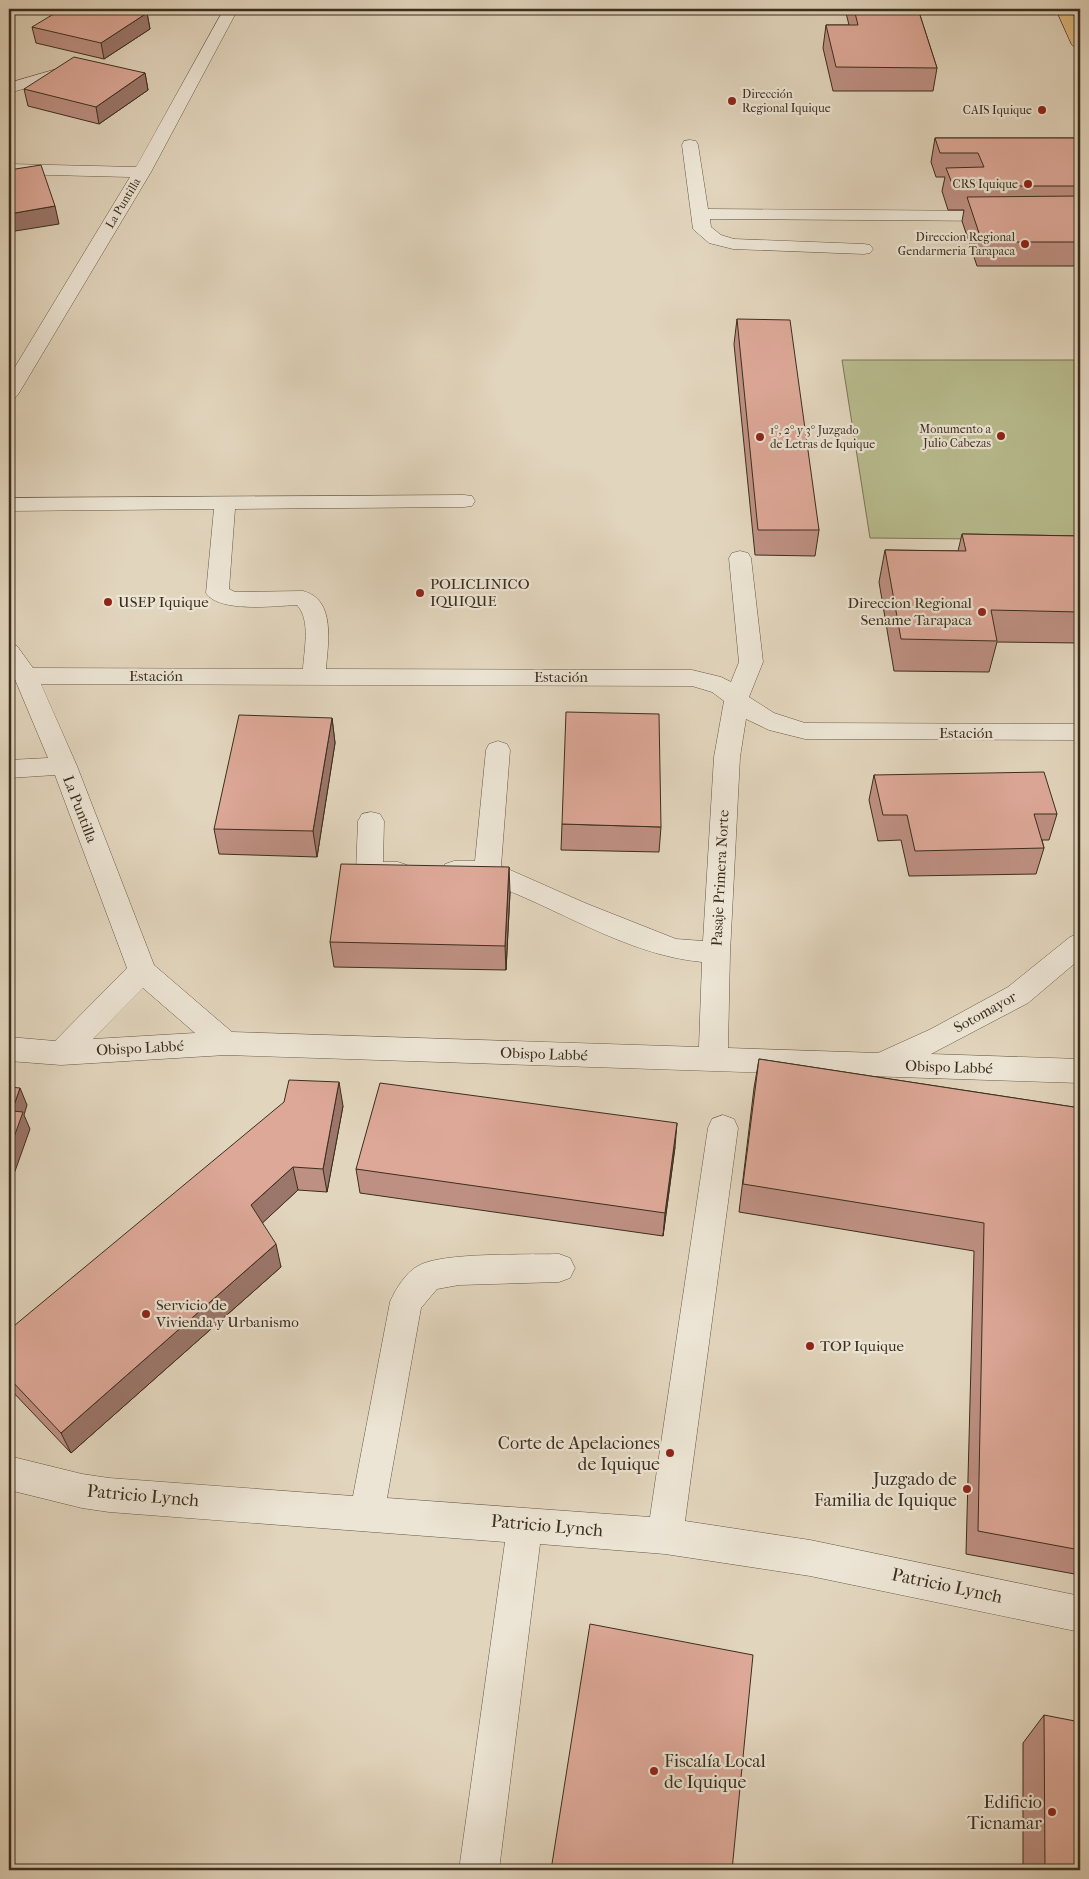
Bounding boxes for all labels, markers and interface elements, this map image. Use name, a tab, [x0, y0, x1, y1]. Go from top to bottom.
place label: Dirección Regional Iquique	[742, 87, 831, 115]
marker: Dirección Regional Iquique	[726, 95, 738, 107]
place label: CAIS Iquique	[963, 103, 1032, 117]
marker: CAIS Iquique	[1036, 104, 1048, 116]
street label: La Puntilla	[102, 175, 144, 231]
place label: CRS Iquique	[953, 177, 1018, 191]
marker: CRS Iquique	[1022, 178, 1034, 190]
place label: Direccion Regional Gendarmeria Tarapaca	[898, 230, 1016, 258]
marker: Direccion Regional Gendarmeria Tarapaca	[1019, 238, 1031, 250]
place label: Monumento a Julio Cabezas	[919, 422, 992, 450]
place label: 1°, 2° y 3° Juzgado de Letras de Iquique	[770, 423, 875, 451]
marker: Monumento a Julio Cabezas	[995, 430, 1007, 442]
marker: 1°, 2° y 3° Juzgado de Letras de Iquique	[754, 431, 766, 443]
place label: POLICLINICO IQUIQUE	[430, 575, 530, 610]
marker: POLICLINICO IQUIQUE	[414, 587, 426, 599]
place label: USEP Iquique	[118, 593, 209, 611]
place label: Direccion Regional Sename Tarapaca	[848, 594, 973, 629]
marker: USEP Iquique	[102, 596, 114, 608]
marker: Direccion Regional Sename Tarapaca	[976, 606, 988, 618]
street label: Estación	[129, 667, 183, 685]
street label: Estación	[534, 668, 588, 686]
street label: Estación	[939, 724, 993, 742]
street label: La Puntilla	[59, 773, 101, 846]
street label: Pasaje Primera Norte	[707, 809, 733, 947]
street label: Sotomayor	[950, 987, 1020, 1037]
street label: Obispo Labbé	[96, 1037, 185, 1059]
street label: Obispo Labbé	[500, 1043, 589, 1065]
street label: Obispo Labbé	[905, 1056, 994, 1078]
place label: Servicio de Vivienda y Urbanismo	[155, 1296, 299, 1331]
marker: Servicio de Vivienda y Urbanismo	[140, 1308, 152, 1320]
place label: TOP Iquique	[820, 1337, 905, 1355]
marker: TOP Iquique	[804, 1340, 816, 1352]
place label: Corte de Apelaciones de Iquique	[498, 1433, 660, 1475]
marker: Corte de Apelaciones de Iquique	[664, 1447, 676, 1459]
place label: Juzgado de Familia de Iquique	[814, 1469, 957, 1511]
street label: Patricio Lynch	[86, 1481, 200, 1511]
marker: Juzgado de Familia de Iquique	[961, 1483, 973, 1495]
street label: Patricio Lynch	[490, 1511, 604, 1541]
street label: Patricio Lynch	[890, 1564, 1004, 1608]
place label: Fiscalía Local de Iquique	[664, 1751, 766, 1793]
marker: Fiscalía Local de Iquique	[648, 1765, 660, 1777]
place label: Edificio Ticnamar	[967, 1792, 1042, 1834]
marker: Edificio Ticnamar	[1046, 1806, 1058, 1818]

